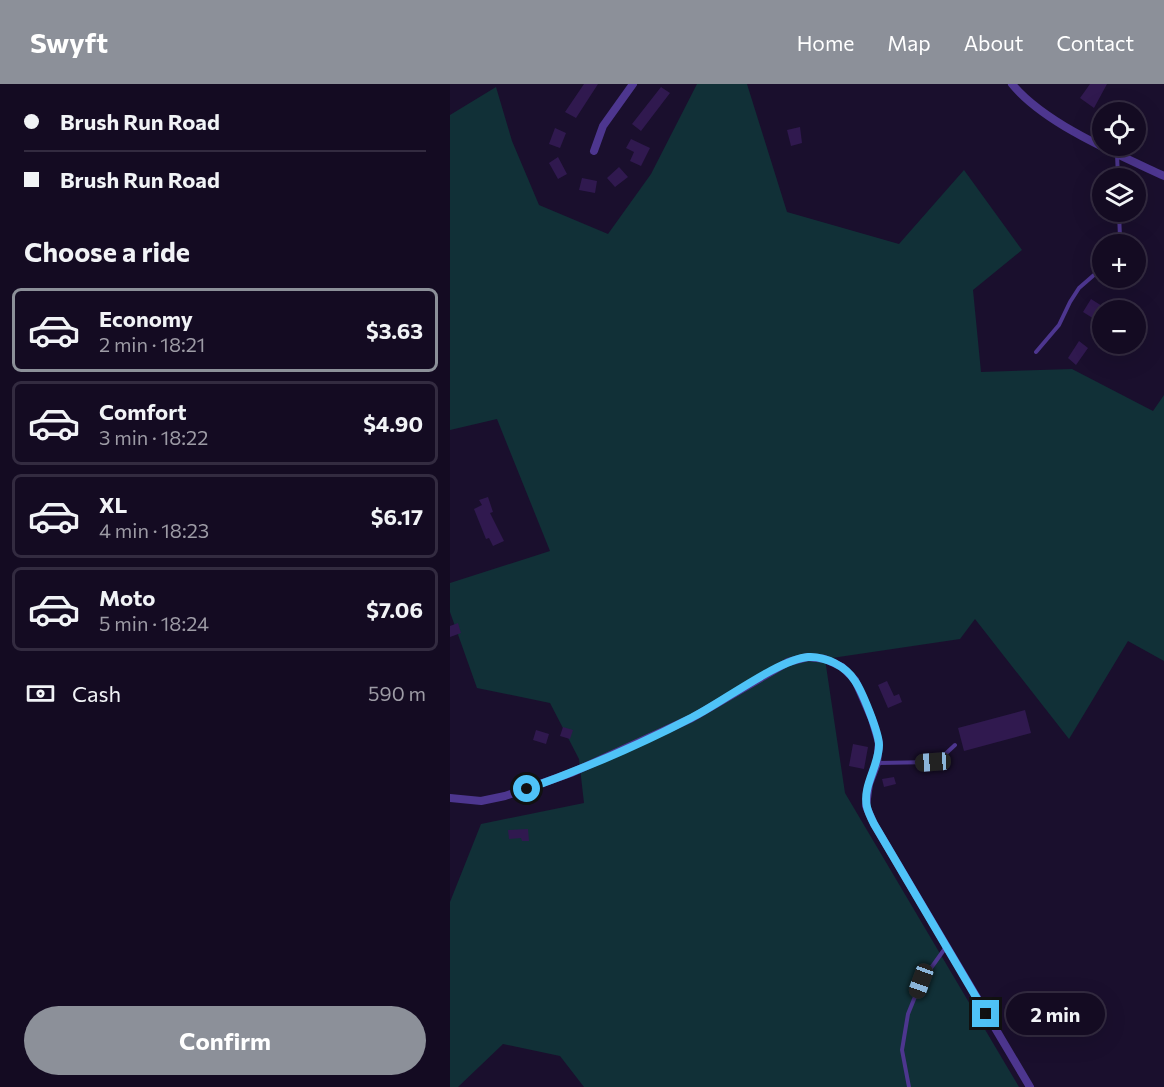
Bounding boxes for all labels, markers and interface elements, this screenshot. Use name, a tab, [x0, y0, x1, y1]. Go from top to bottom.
text: Swyft	[30, 25, 108, 59]
text: Home	[797, 30, 854, 55]
text: Map	[887, 30, 931, 55]
text: About	[964, 30, 1023, 55]
text: Contact	[1056, 30, 1134, 55]
map controls	[1092, 102, 1146, 354]
button: locate	[1092, 102, 1146, 156]
text: Brush Run Road	[60, 108, 220, 135]
text: Brush Run Road	[60, 166, 220, 193]
button: layers	[1092, 168, 1146, 222]
button: +	[1092, 234, 1146, 288]
text: Choose a ride	[24, 235, 190, 268]
button: −	[1092, 300, 1146, 354]
icon: car	[27, 303, 81, 357]
text: Economy	[99, 305, 193, 332]
text: $3.63	[366, 317, 423, 344]
text: 2 min · 18:21	[99, 332, 205, 356]
icon: car	[27, 396, 81, 450]
text: Comfort	[99, 398, 187, 425]
text: $4.90	[363, 410, 423, 437]
text: 3 min · 18:22	[99, 425, 208, 449]
icon: car	[27, 489, 81, 543]
text: XL	[99, 491, 127, 518]
text: $6.17	[371, 503, 423, 530]
text: 4 min · 18:23	[99, 518, 209, 542]
icon: car	[27, 582, 81, 636]
text: Moto	[99, 584, 155, 611]
text: $7.06	[366, 596, 423, 623]
text: 5 min · 18:24	[99, 611, 209, 635]
icon: cash	[24, 677, 57, 710]
text: Cash	[72, 680, 121, 707]
text: 590 m	[368, 681, 426, 705]
car	[914, 752, 952, 772]
route start	[513, 775, 540, 802]
car	[906, 961, 936, 1001]
callout: 2 min	[1007, 993, 1106, 1035]
route end	[972, 1000, 999, 1027]
text: 2 min	[1031, 1002, 1080, 1026]
button: Confirm	[24, 1006, 426, 1075]

